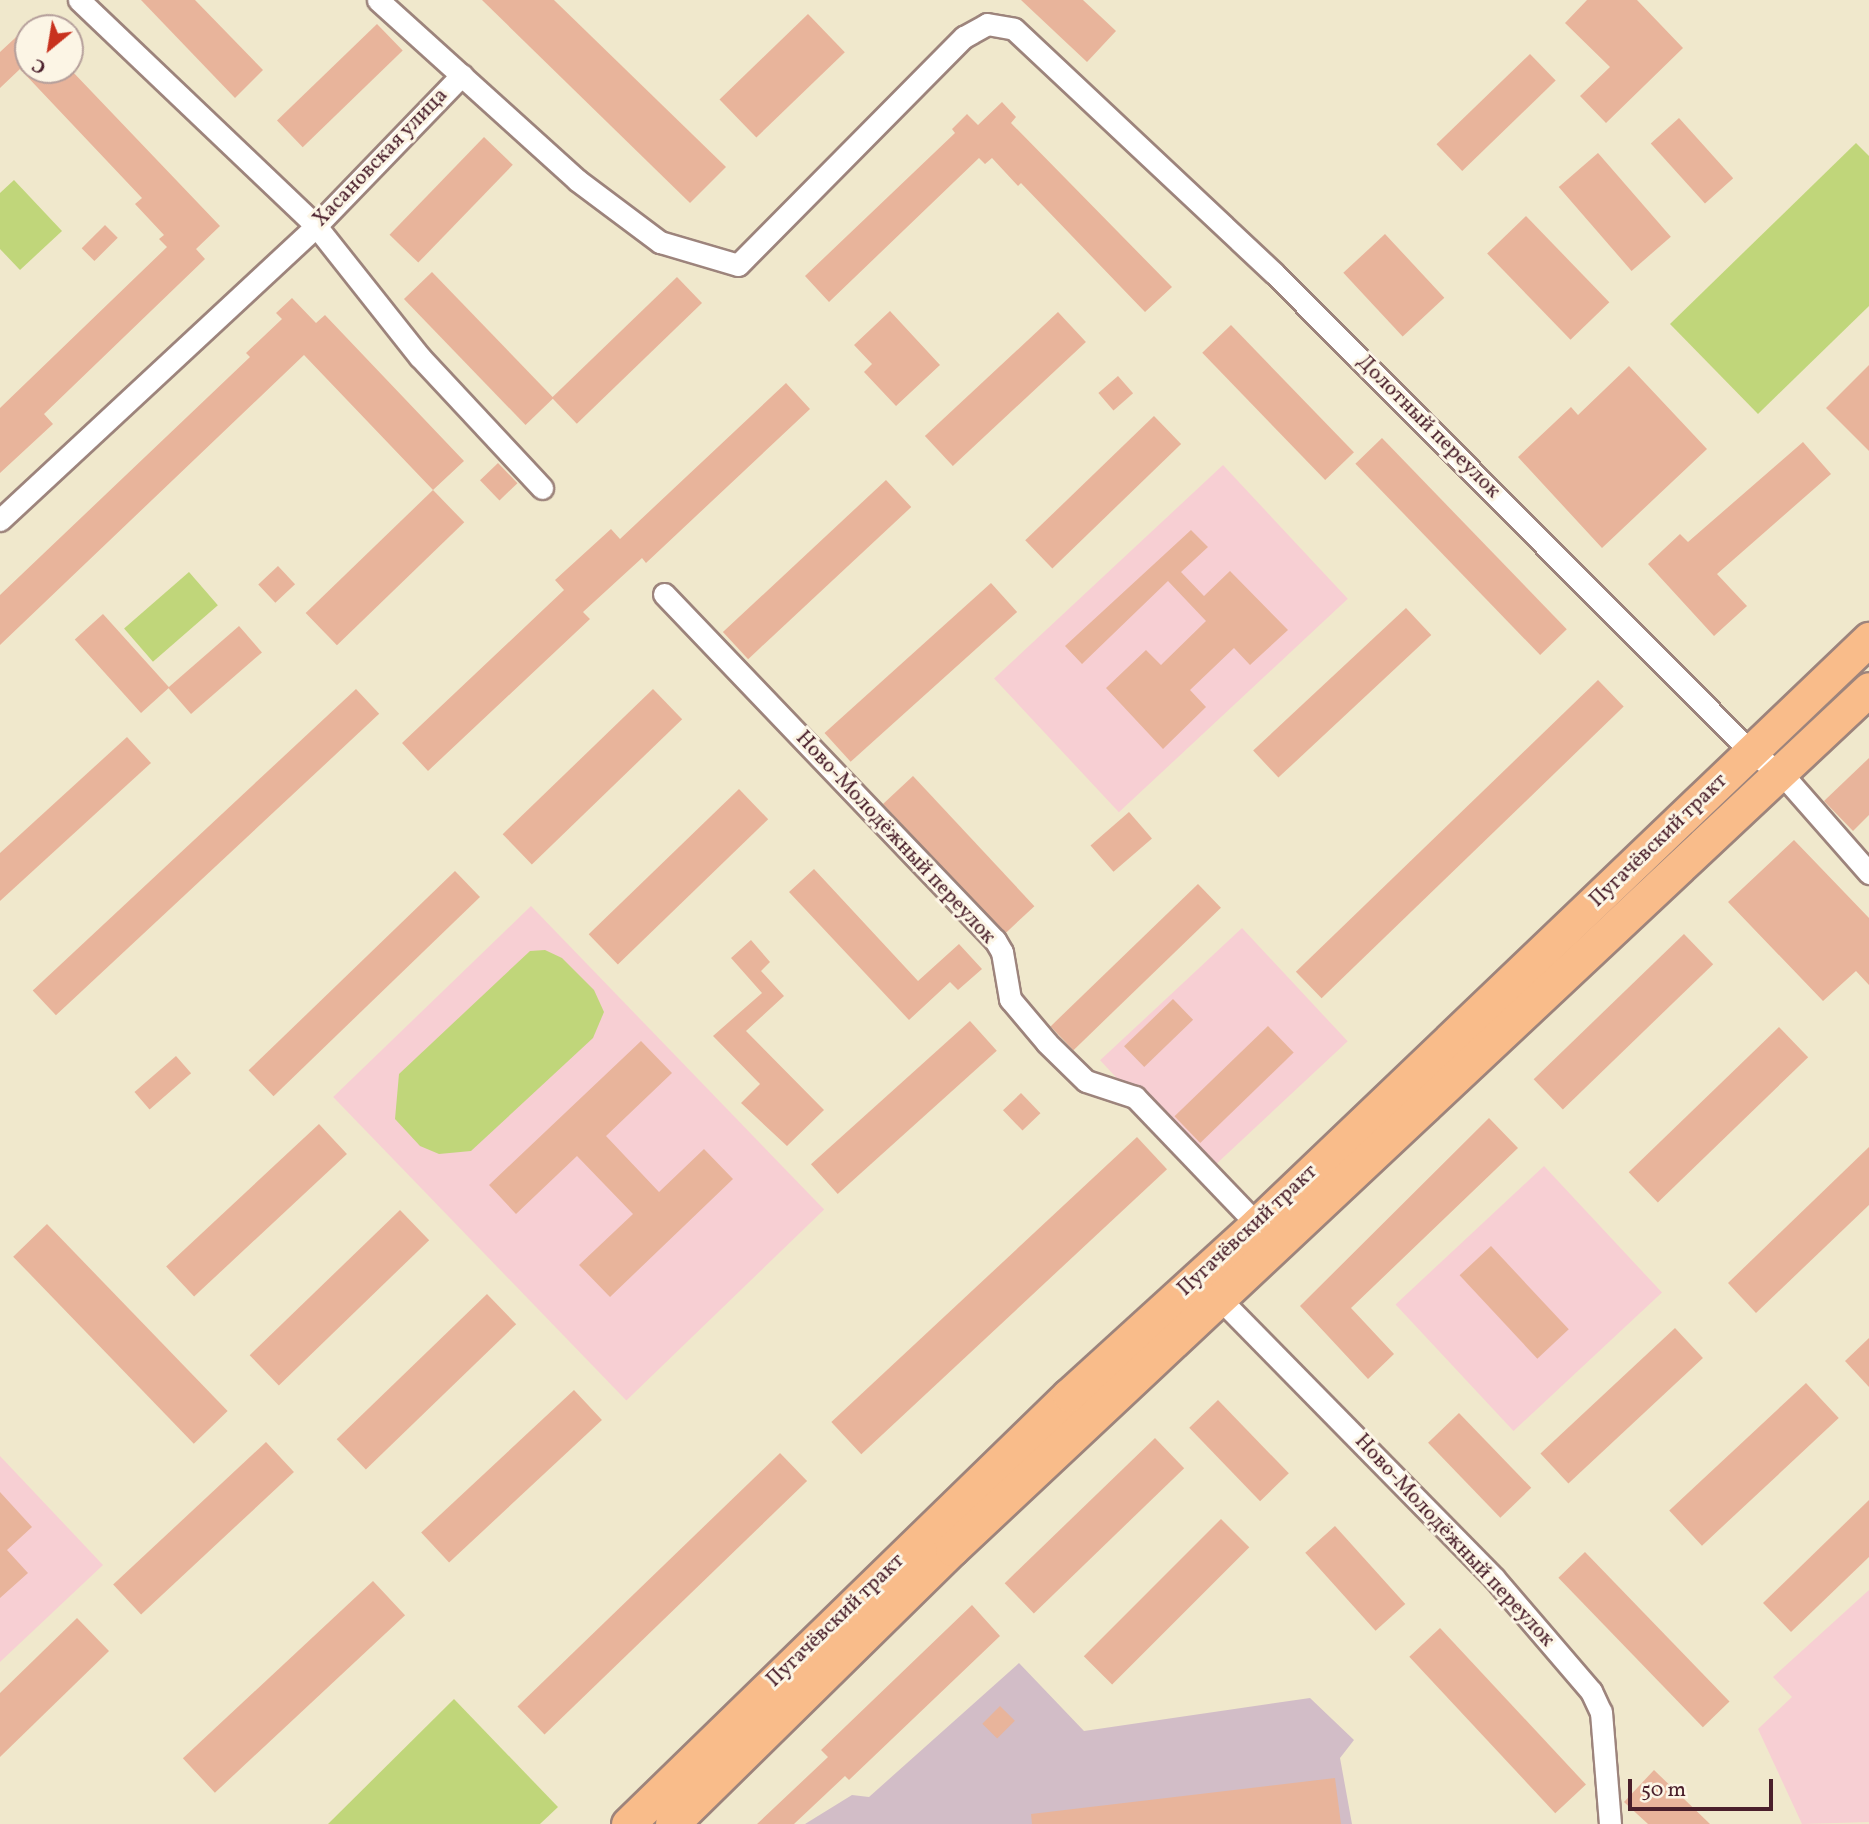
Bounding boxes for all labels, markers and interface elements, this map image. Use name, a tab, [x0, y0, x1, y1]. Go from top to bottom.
north arrow	[14, 14, 84, 84]
text: С	[28, 51, 51, 80]
street label: Хасановская улица	[308, 83, 454, 233]
street label: Долотный переулок	[1351, 350, 1505, 504]
street label: Ново-Молодёжный переулок	[790, 726, 1000, 950]
street label: Пугачёвский тракт	[1585, 769, 1733, 913]
street label: Пугачёвский тракт	[1173, 1160, 1323, 1302]
street label: Ново-Молодёжный переулок	[1349, 1429, 1559, 1653]
street label: Пугачёвский тракт	[762, 1549, 910, 1693]
scale bar	[1631, 1764, 1776, 1808]
text: 50 m	[1641, 1776, 1686, 1805]

